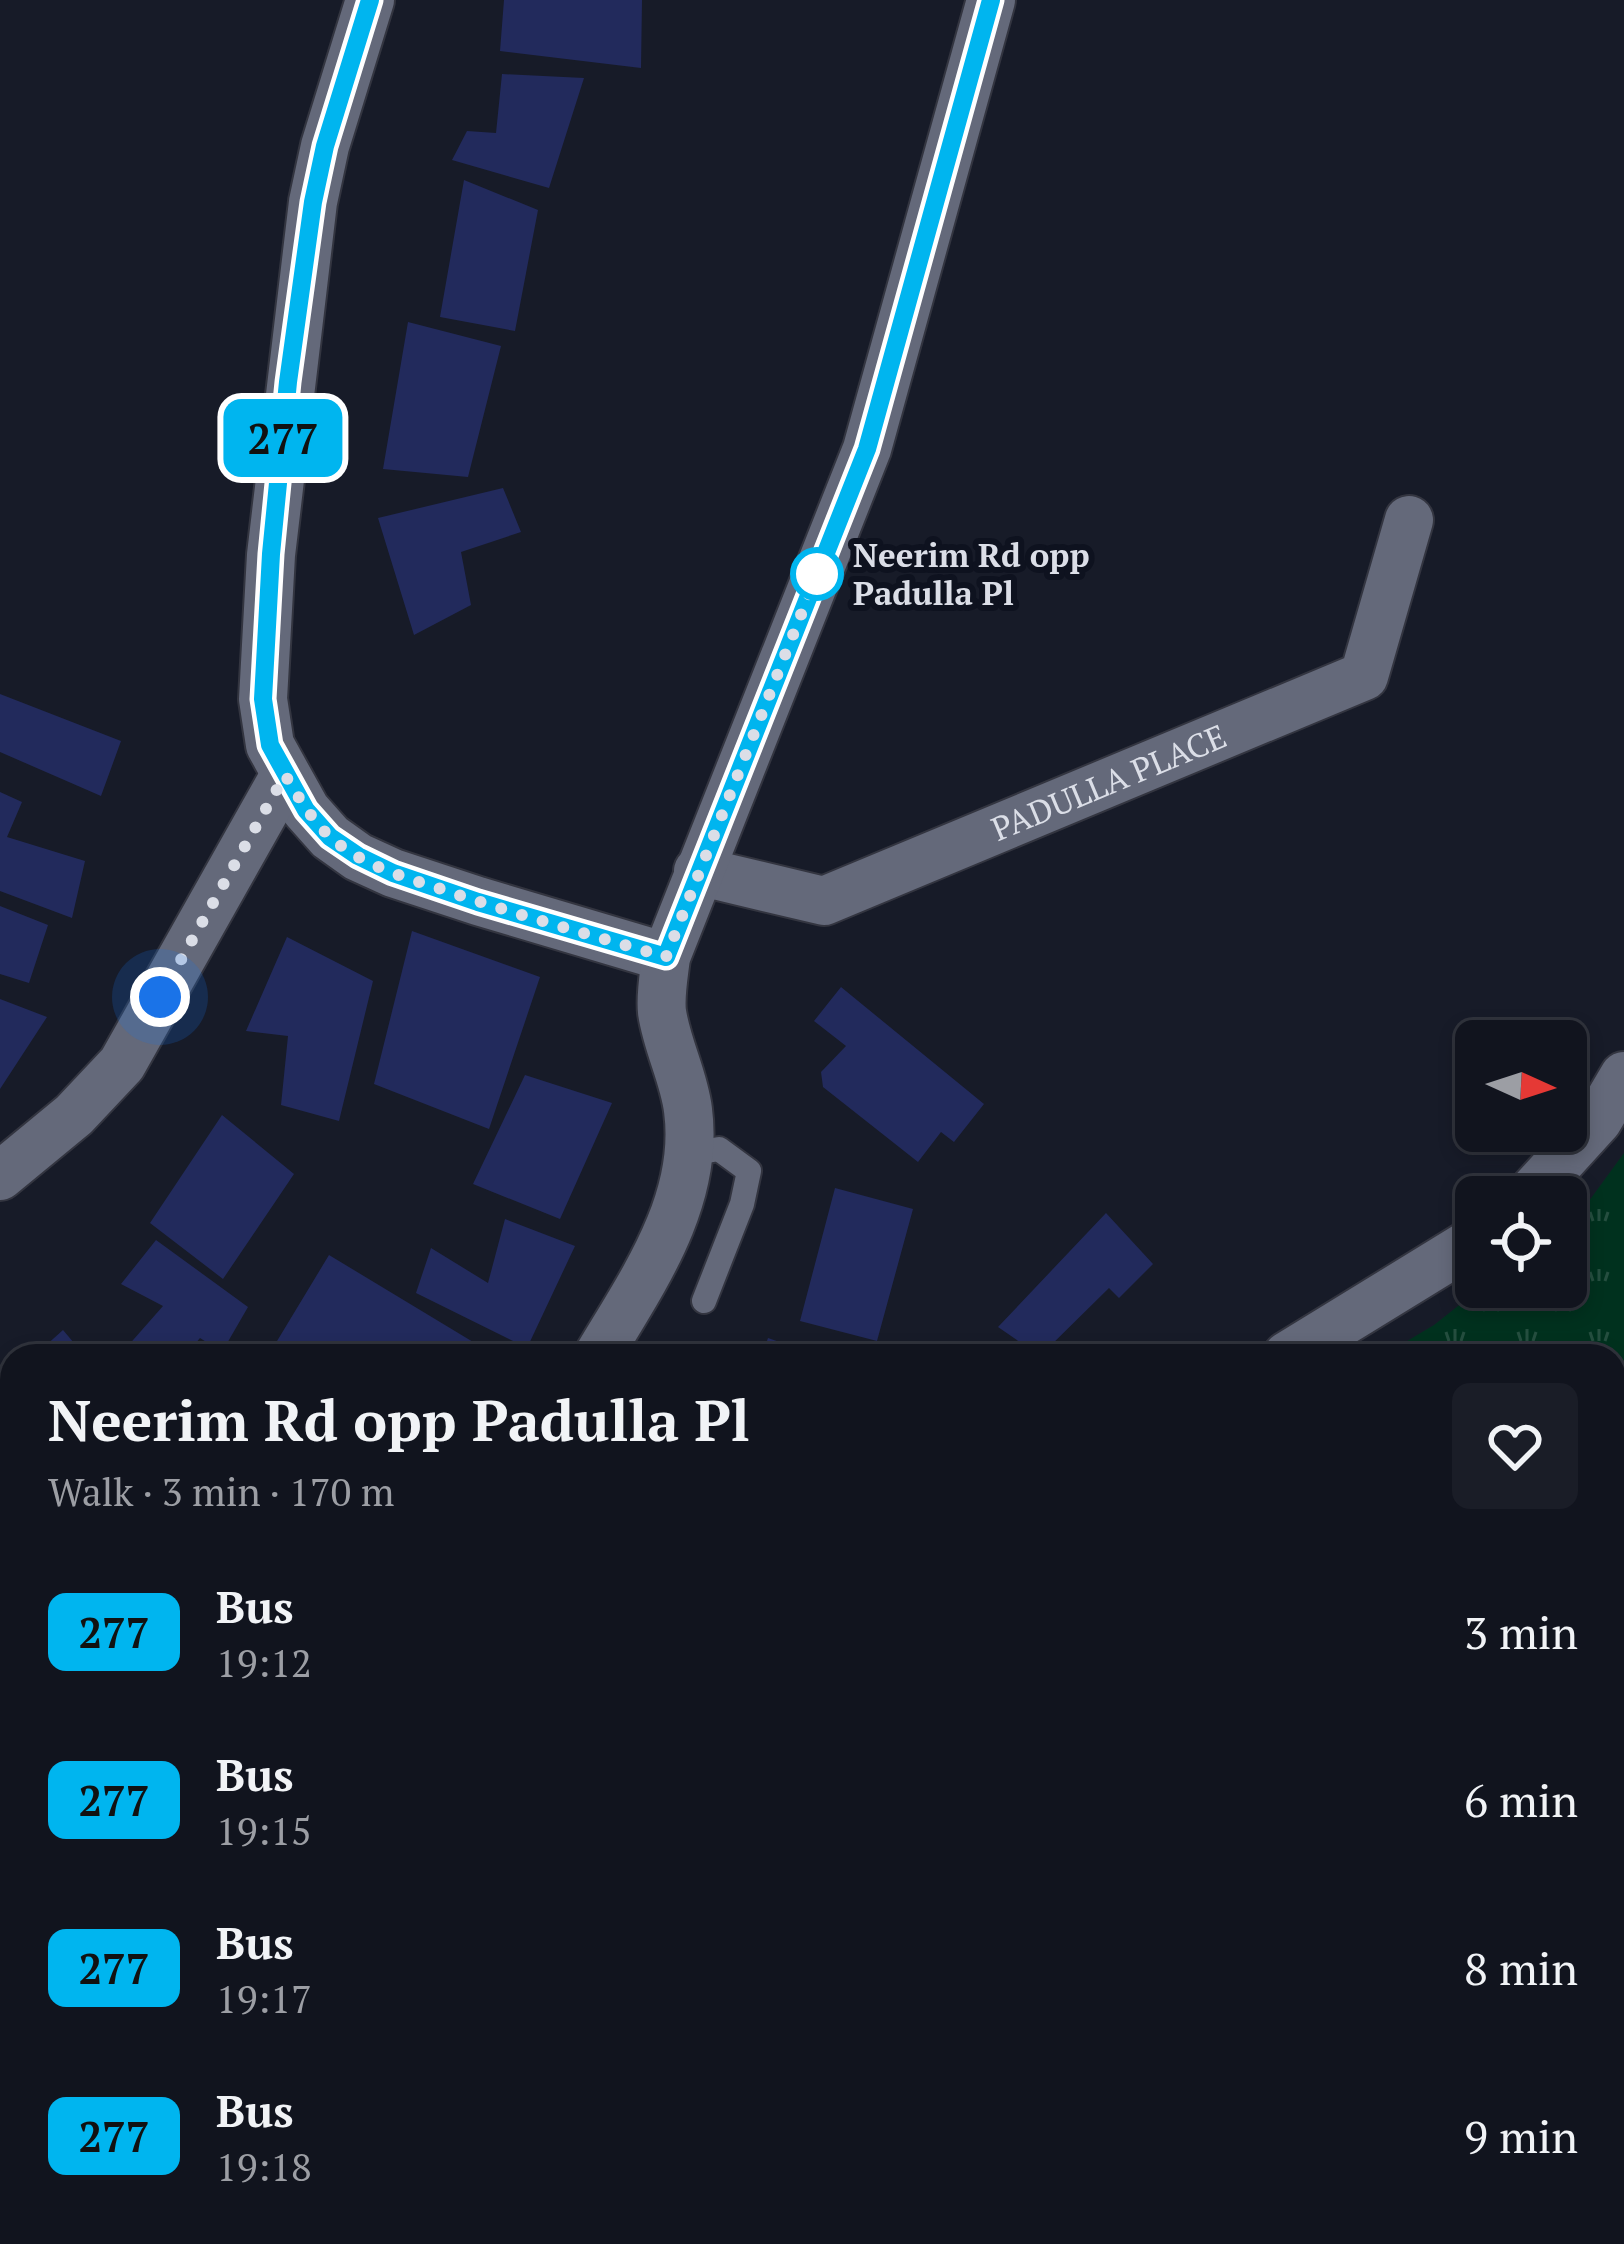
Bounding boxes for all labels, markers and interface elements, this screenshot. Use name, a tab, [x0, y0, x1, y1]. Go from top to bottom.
line badge: 277	[214, 399, 352, 477]
text: 277	[247, 410, 319, 466]
place label: Neerim Rd opp Padulla Pl	[853, 533, 1090, 614]
marker: Neerim Rd opp Padulla Pl	[792, 549, 842, 599]
street label: PADULLA PLACE	[985, 714, 1232, 850]
your location	[130, 967, 190, 1027]
north arrow	[1455, 1020, 1587, 1152]
map controls	[1455, 1020, 1587, 1308]
button: locate	[1455, 1176, 1587, 1308]
text: Neerim Rd opp Padulla Pl	[48, 1382, 750, 1457]
button: heart	[1452, 1383, 1578, 1509]
text: Walk · 3 min · 170 m	[48, 1465, 394, 1517]
text: Bus	[216, 1576, 294, 1636]
text: 3 min	[1464, 1602, 1578, 1662]
text: 277	[78, 1604, 150, 1660]
text: 19:12	[216, 1636, 312, 1688]
text: Bus	[216, 1744, 294, 1804]
text: 6 min	[1464, 1770, 1578, 1830]
text: 277	[78, 1772, 150, 1828]
text: 19:15	[216, 1804, 312, 1856]
text: Bus	[216, 1912, 294, 1972]
text: 8 min	[1464, 1938, 1578, 1998]
text: 277	[78, 1940, 150, 1996]
text: 19:17	[216, 1972, 312, 2024]
text: Bus	[216, 2080, 294, 2140]
text: 9 min	[1464, 2106, 1578, 2166]
text: 277	[78, 2108, 150, 2164]
text: 19:18	[216, 2140, 312, 2192]

